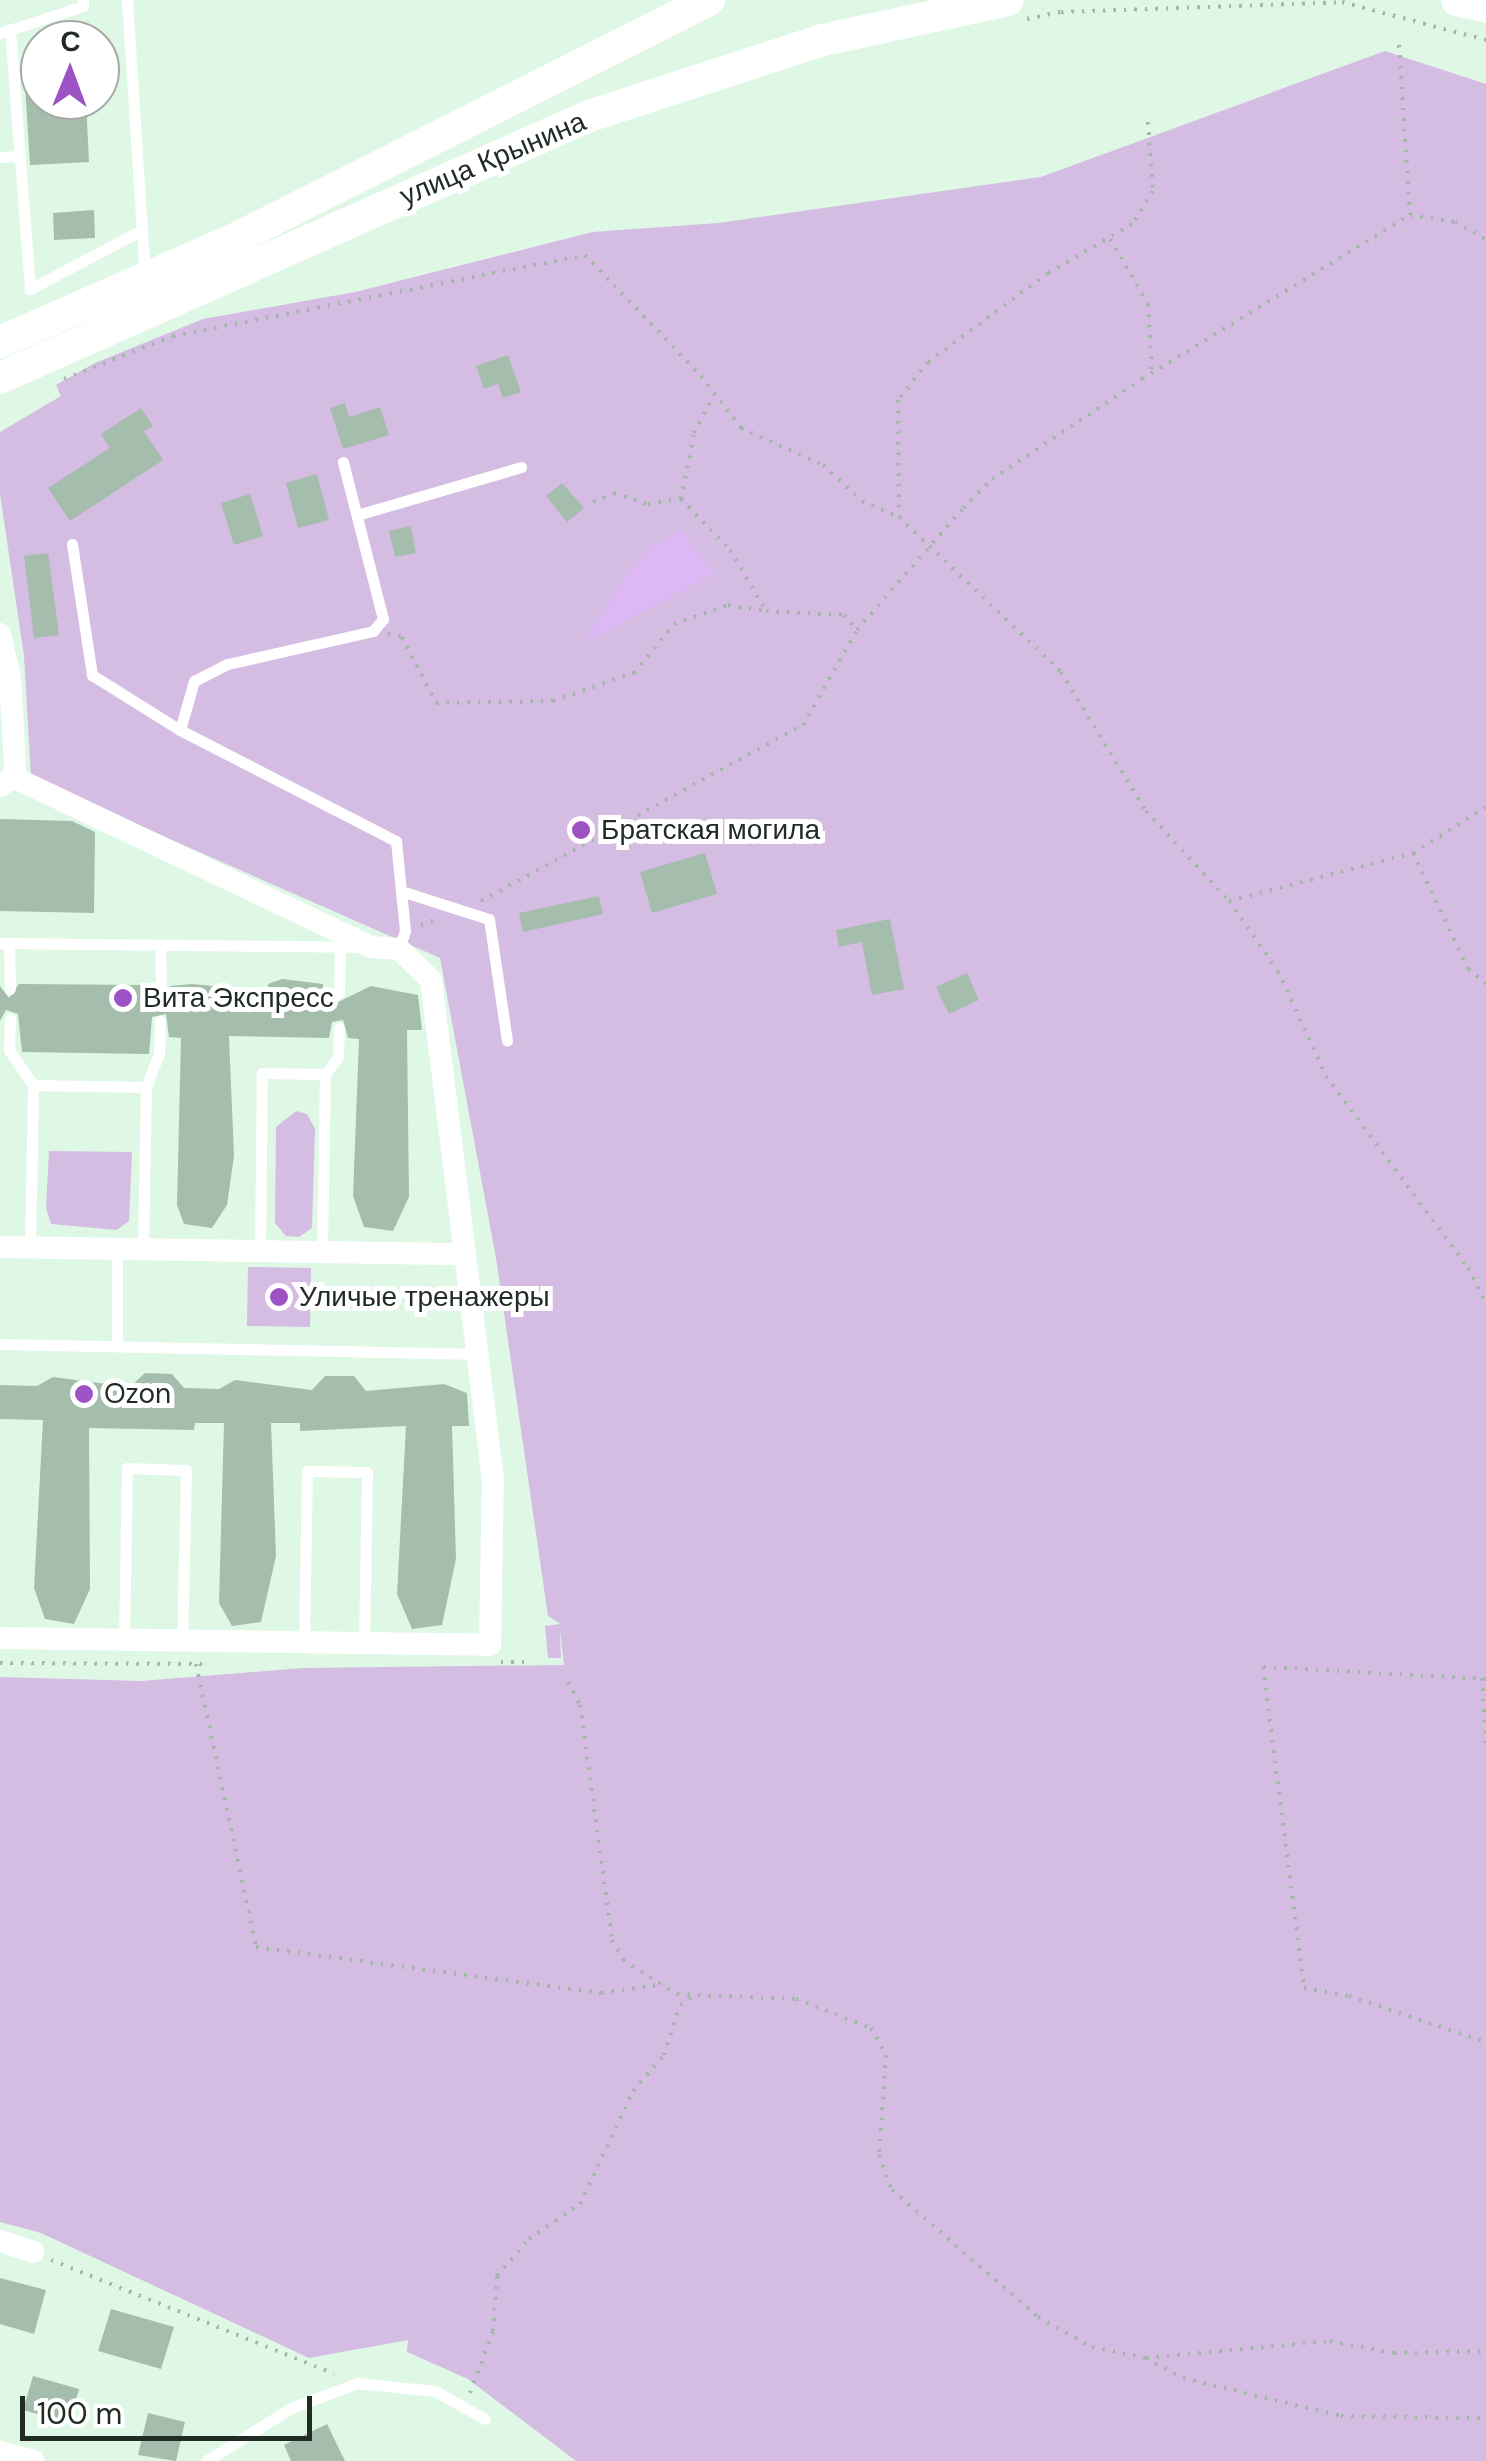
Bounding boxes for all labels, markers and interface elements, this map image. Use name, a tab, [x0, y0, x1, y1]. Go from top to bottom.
north arrow	[20, 20, 120, 120]
text: С	[60, 23, 81, 60]
street label: улица Крынина	[395, 105, 591, 213]
place label: Братская могила	[601, 813, 820, 847]
marker: Братская могила	[570, 819, 592, 841]
place label: Вита Экспресс	[143, 981, 334, 1015]
marker: Вита Экспресс	[112, 987, 134, 1009]
place label: Уличые тренажеры	[299, 1280, 550, 1314]
marker: Уличые тренажеры	[268, 1286, 290, 1308]
place label: Ozon	[104, 1377, 171, 1411]
marker: Ozon	[73, 1383, 95, 1405]
scale bar	[25, 2376, 318, 2438]
text: 100 m	[37, 2394, 122, 2433]

